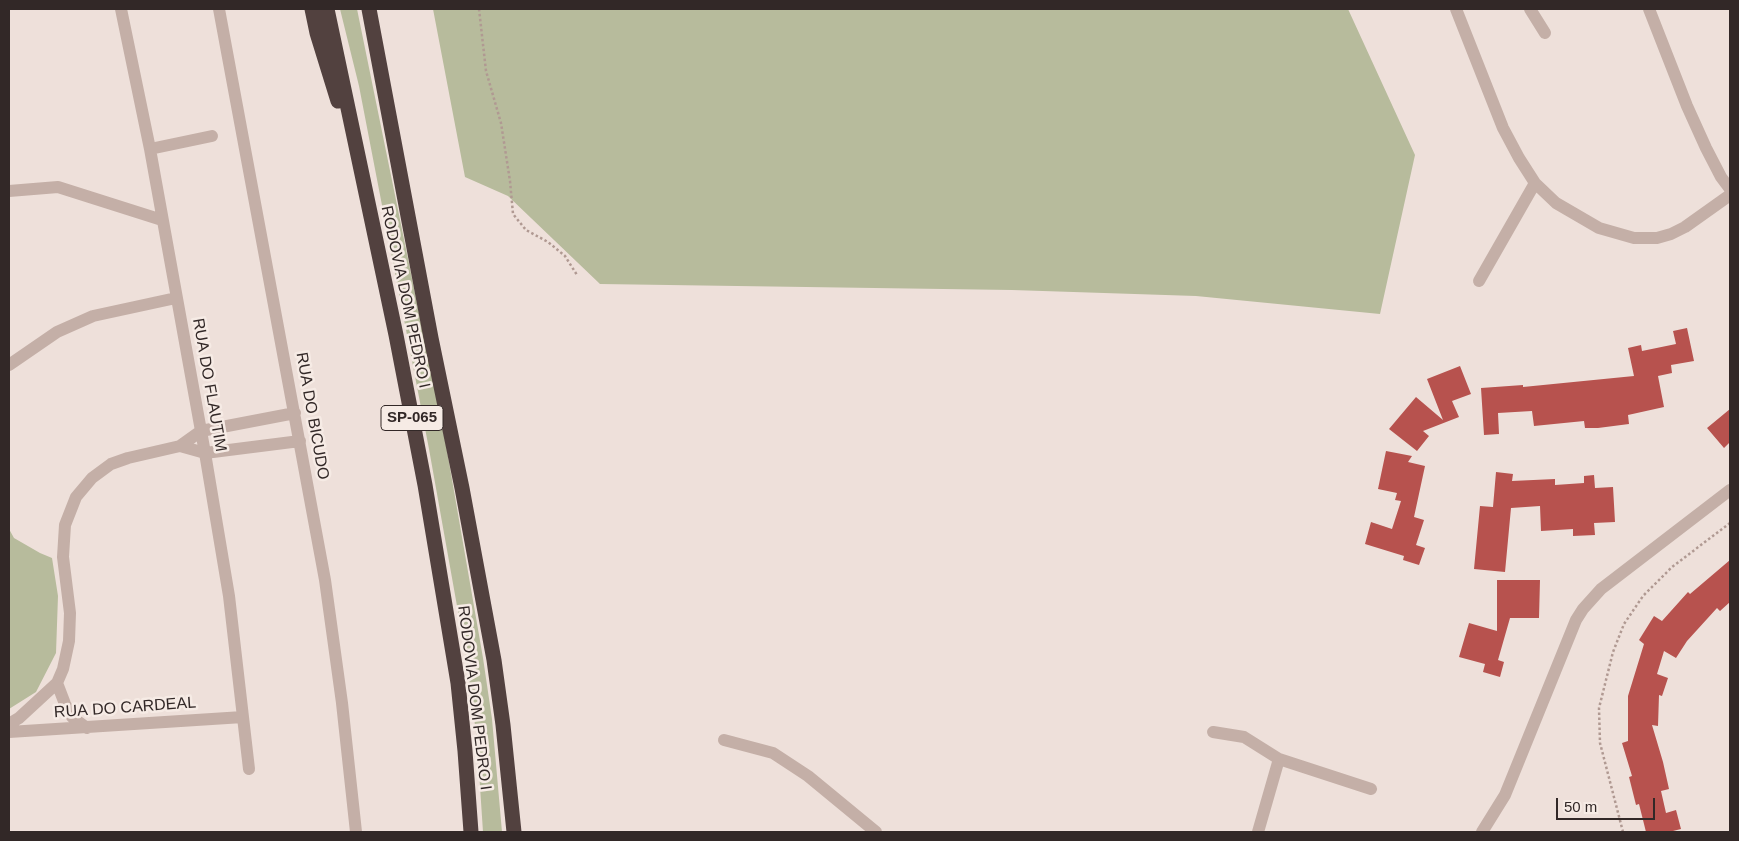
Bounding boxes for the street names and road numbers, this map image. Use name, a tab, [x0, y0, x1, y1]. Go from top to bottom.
street label: RODOVIA DOM PEDRO I	[376, 204, 434, 390]
street label: RUA DO FLAUTIM	[188, 317, 230, 453]
street label: RUA DO BICUDO	[291, 351, 333, 481]
road number: SP-065	[381, 406, 443, 430]
street label: RODOVIA DOM PEDRO I	[453, 605, 495, 791]
street label: RUA DO CARDEAL	[53, 693, 197, 723]

